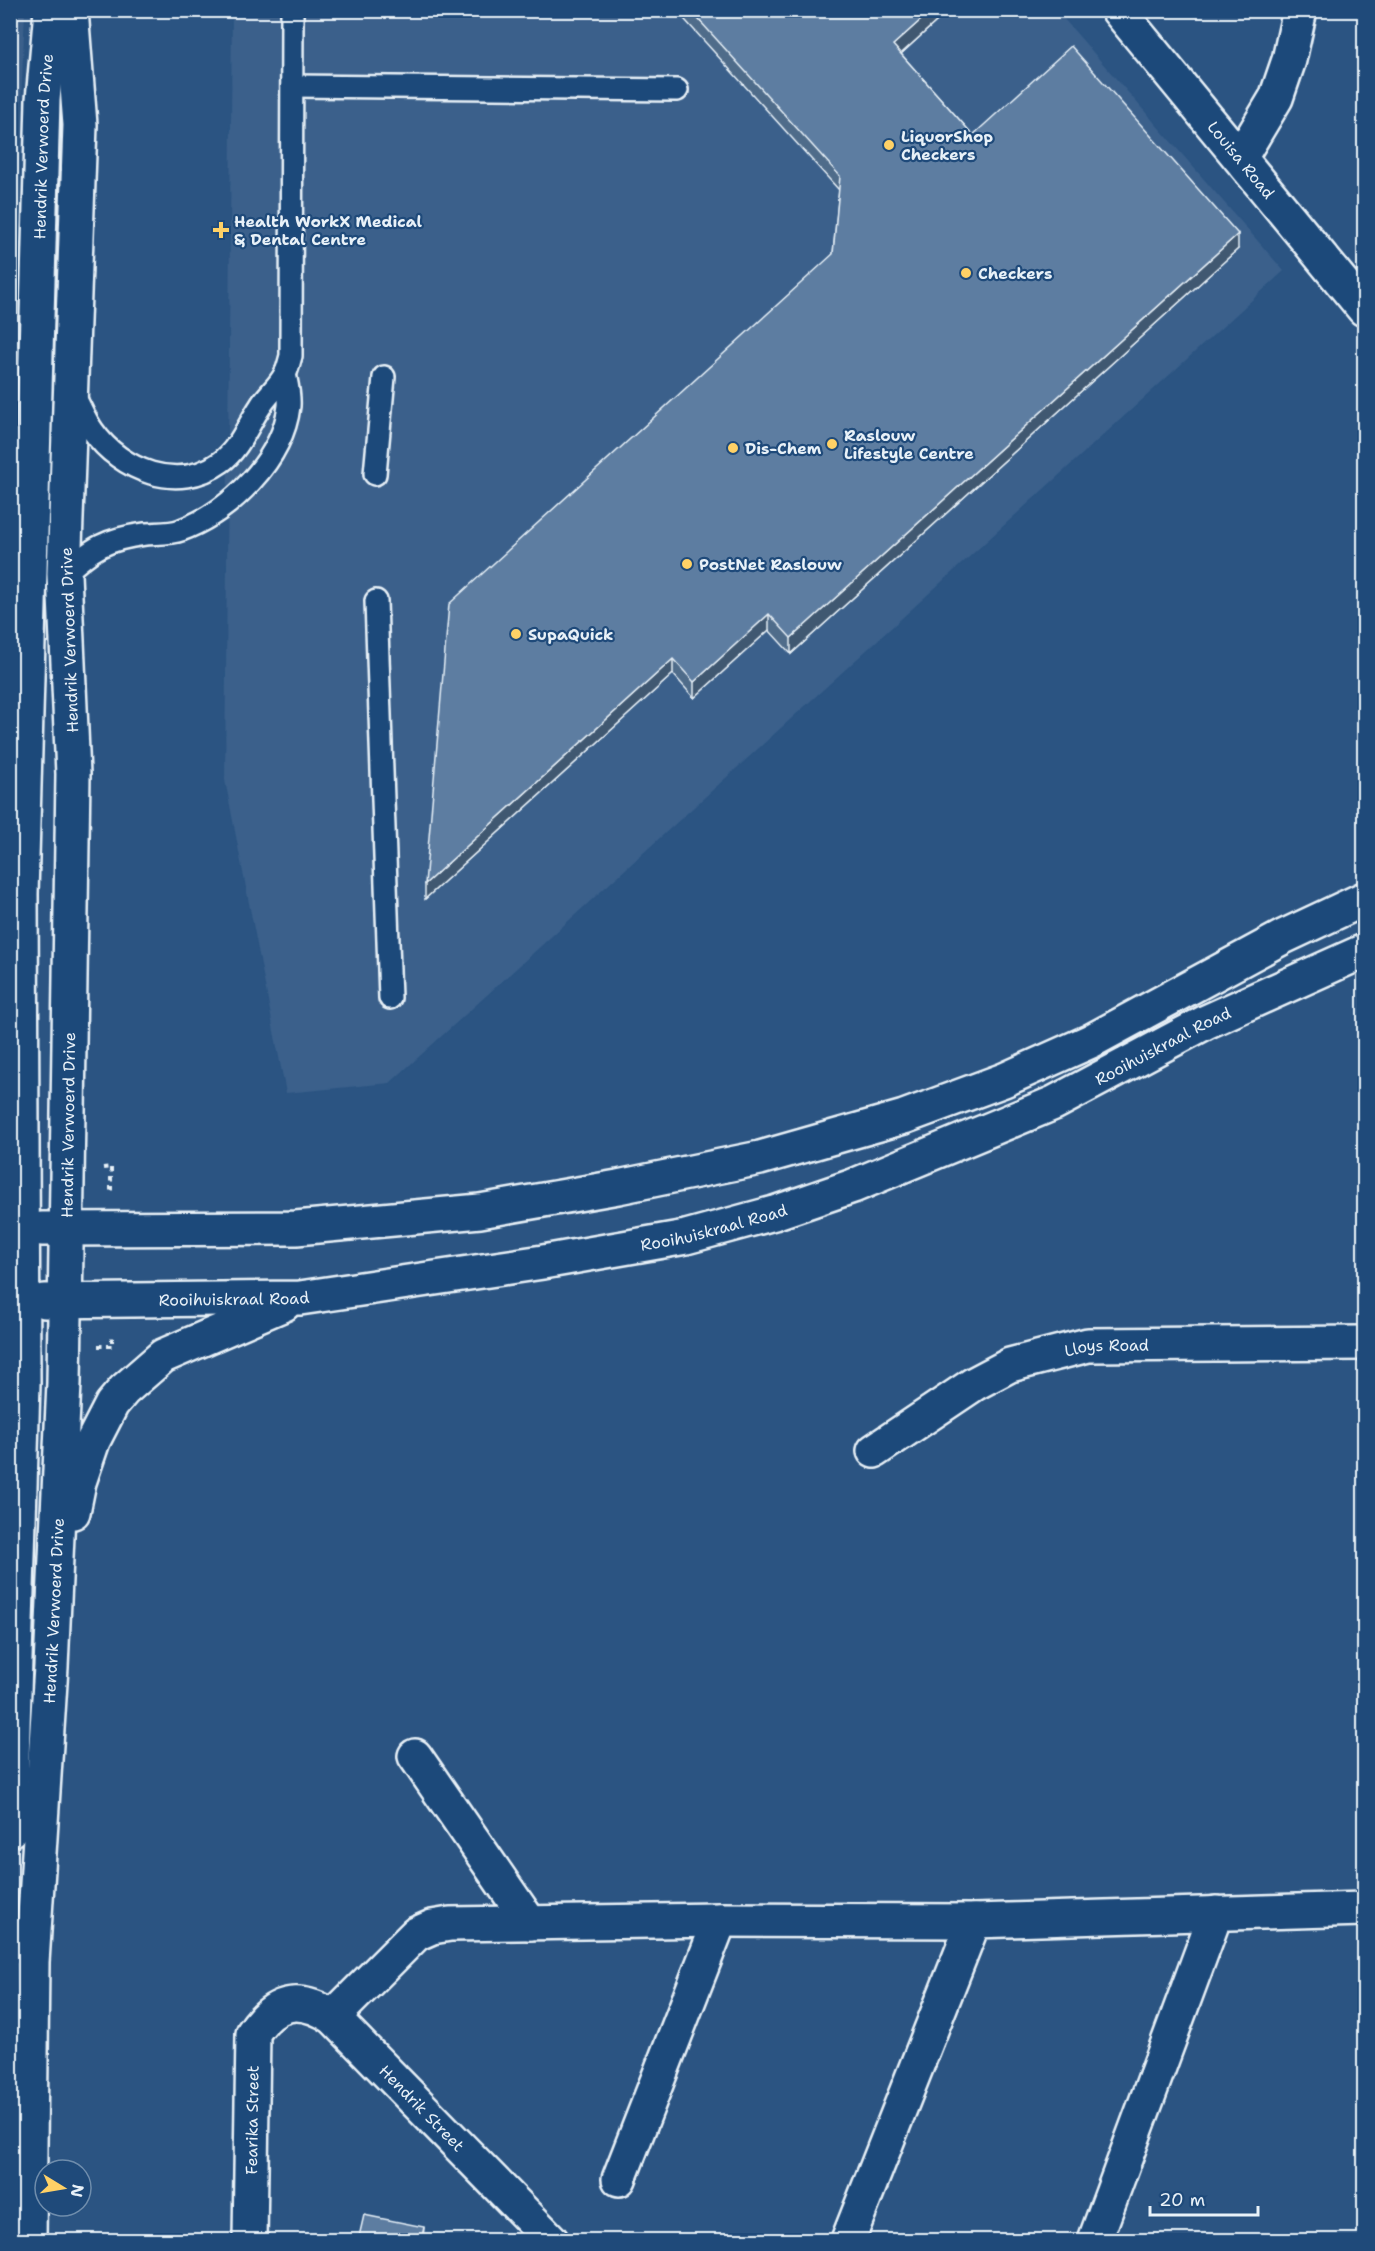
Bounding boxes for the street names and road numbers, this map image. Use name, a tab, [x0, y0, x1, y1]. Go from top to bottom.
street label: Hendrik Verwoerd Drive	[29, 53, 58, 240]
street label: Louisa Road	[1203, 117, 1279, 203]
street label: Hendrik Verwoerd Drive	[56, 547, 83, 733]
street label: Rooihuiskraal Road	[1091, 1002, 1234, 1090]
street label: Hendrik Verwoerd Drive	[56, 1032, 80, 1218]
street label: Rooihuiskraal Road	[639, 1199, 790, 1256]
street label: Rooihuiskraal Road	[159, 1287, 311, 1311]
street label: Lloys Road	[1062, 1335, 1149, 1362]
street label: Hendrik Verwoerd Drive	[39, 1517, 69, 1704]
street label: Hendrik Street	[375, 2061, 469, 2156]
street label: Fearika Street	[241, 2065, 264, 2175]

